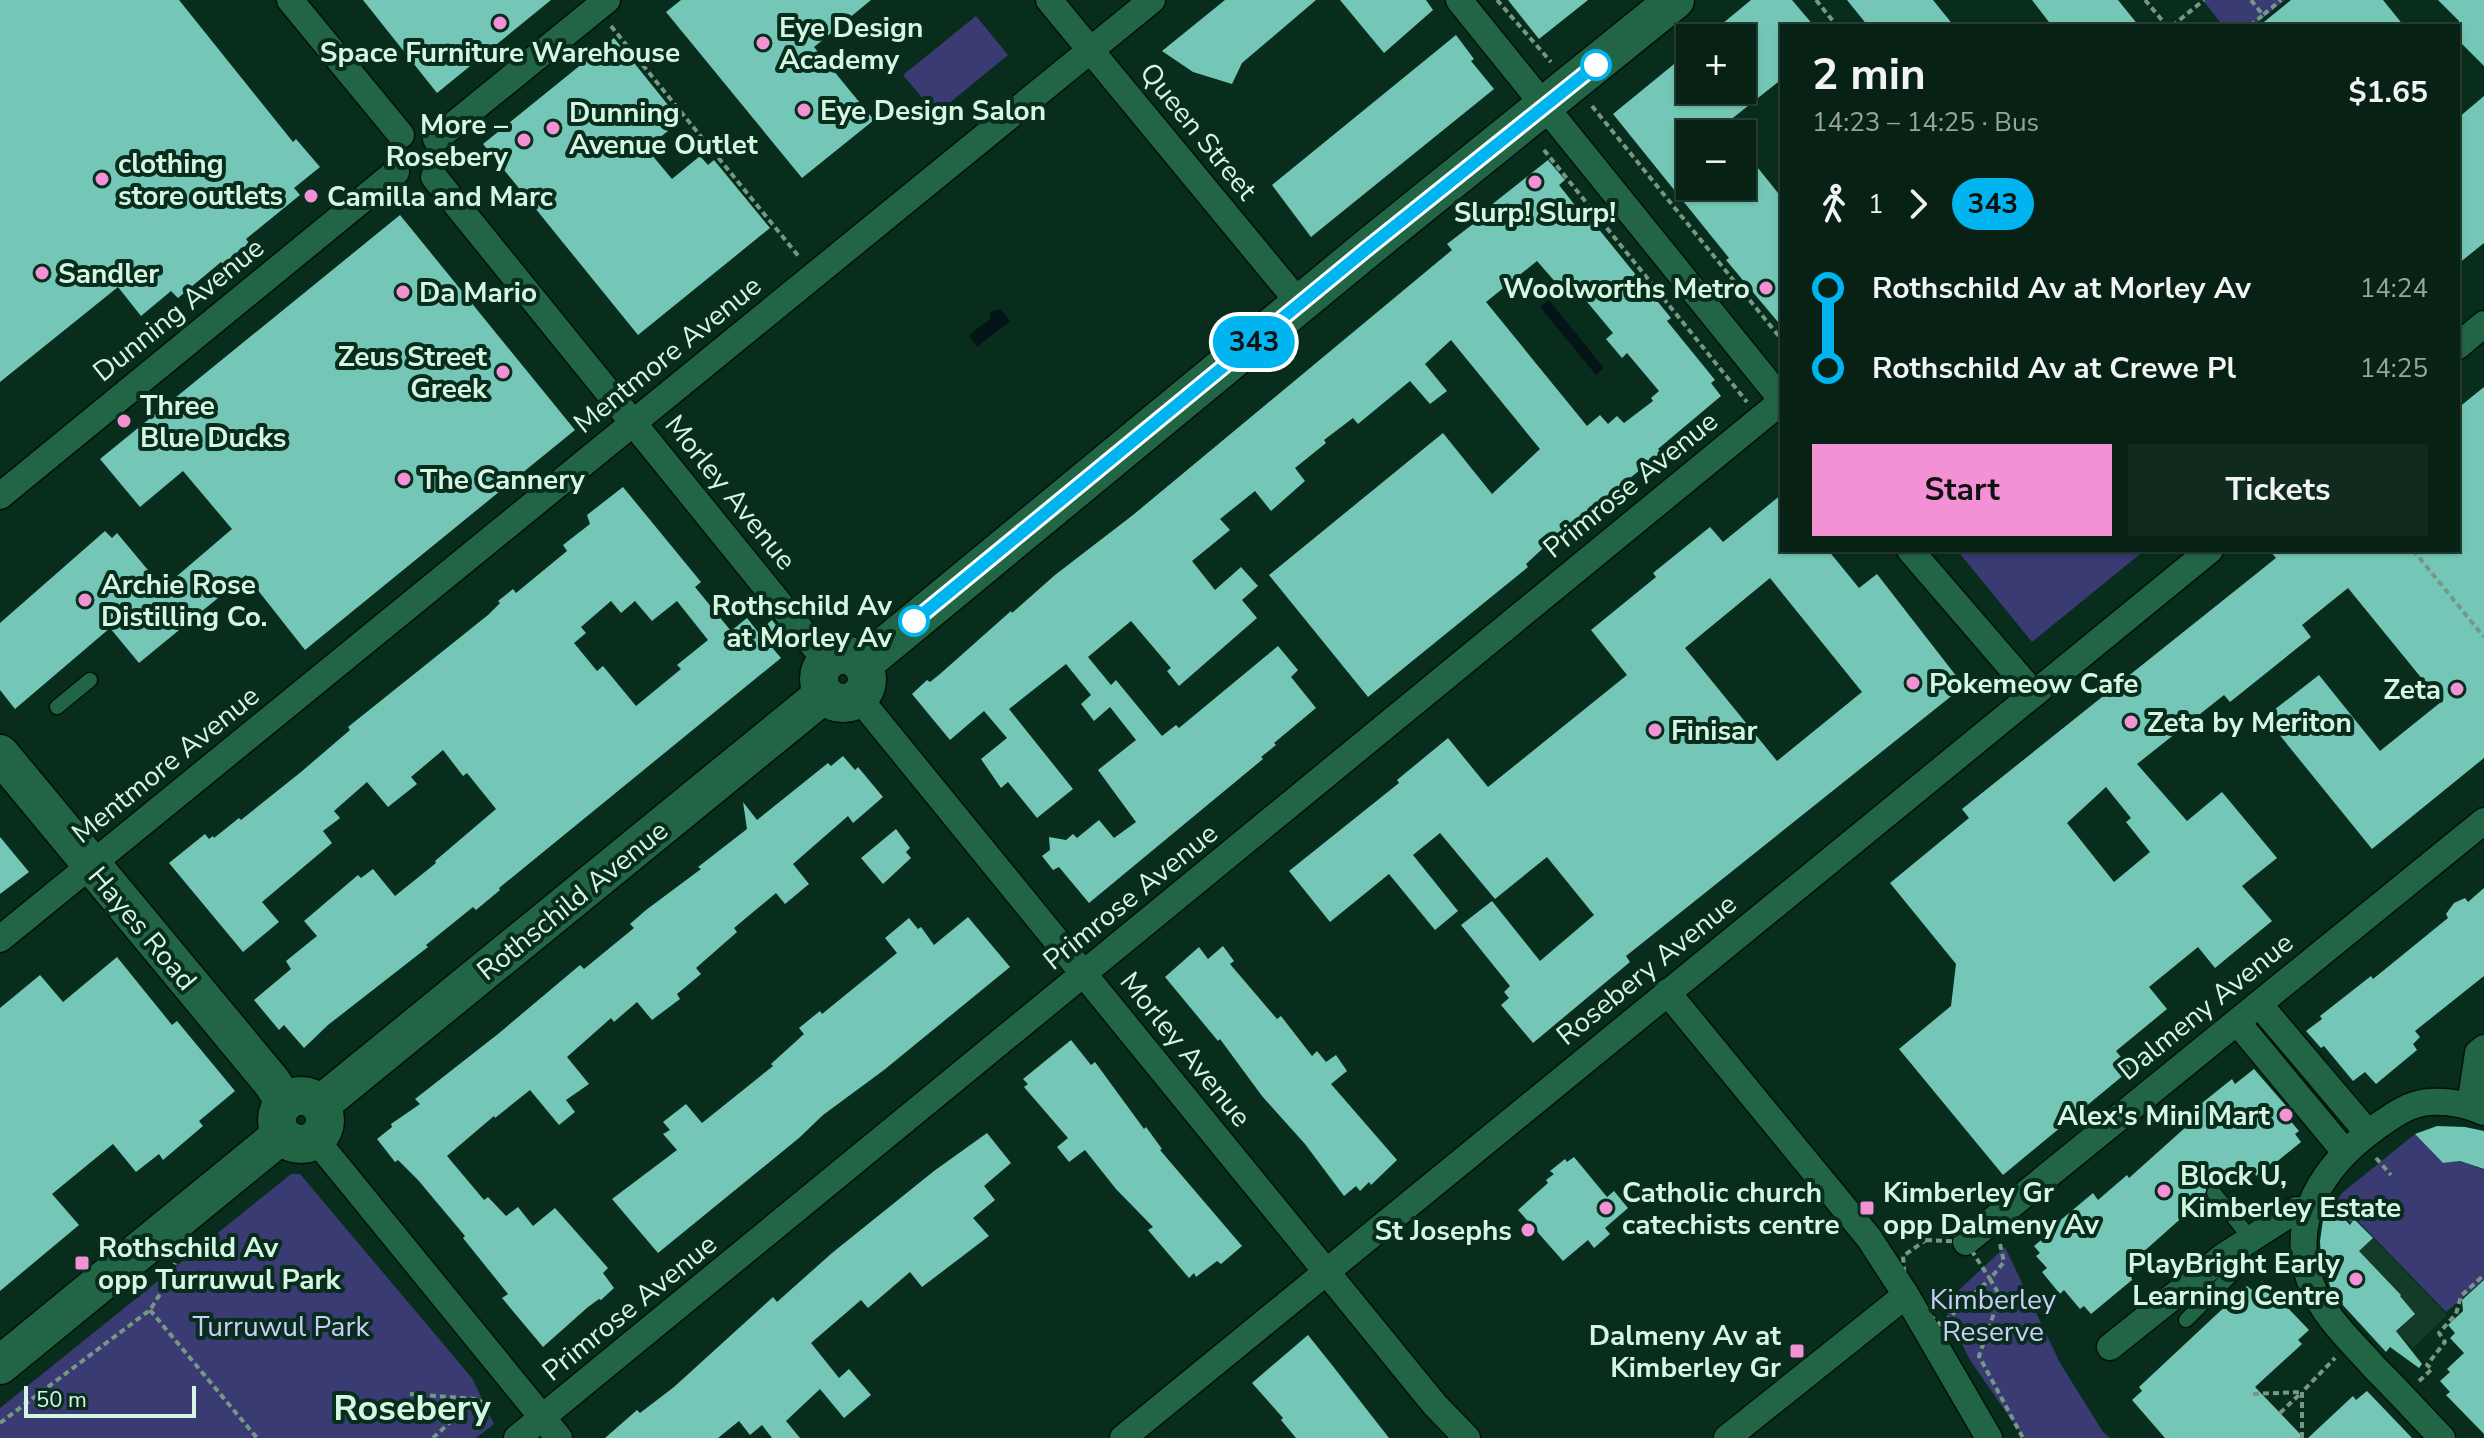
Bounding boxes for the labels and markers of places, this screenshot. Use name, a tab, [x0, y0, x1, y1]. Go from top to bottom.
place label: Eye Design Academy	[779, 9, 923, 79]
marker: Space Furniture Warehouse	[491, 14, 509, 32]
place label: Space Furniture Warehouse	[320, 34, 680, 72]
marker: Eye Design Academy	[754, 34, 772, 52]
unlabelled marker	[1581, 50, 1611, 80]
place label: Eye Design Salon	[820, 92, 1046, 130]
place label: Dunning Avenue Outlet	[569, 94, 758, 164]
marker: Eye Design Salon	[795, 101, 813, 119]
place label: More – Rosebery	[386, 106, 508, 176]
marker: Dunning Avenue Outlet	[544, 119, 562, 137]
marker: More – Rosebery	[515, 131, 533, 149]
place label: clothing store outlets	[118, 145, 283, 215]
marker: clothing store outlets	[93, 170, 111, 188]
marker: Slurp! Slurp!	[1526, 173, 1544, 191]
place label: Camilla and Marc	[327, 178, 553, 216]
marker: Camilla and Marc	[302, 187, 320, 205]
place label: Slurp! Slurp!	[1454, 194, 1616, 232]
place label: Sandler	[58, 255, 159, 293]
marker: Sandler	[33, 264, 51, 282]
place label: Woolworths Metro	[1503, 270, 1750, 308]
place label: Da Mario	[419, 274, 537, 312]
marker: Woolworths Metro	[1757, 279, 1775, 297]
marker: Da Mario	[394, 283, 412, 301]
place label: Zeus Street Greek	[338, 338, 488, 408]
marker: Zeus Street Greek	[494, 363, 512, 381]
place label: Three Blue Ducks	[140, 387, 286, 457]
marker: Three Blue Ducks	[115, 412, 133, 430]
place label: The Cannery	[420, 461, 585, 499]
marker: The Cannery	[395, 470, 413, 488]
place label: Archie Rose Distilling Co.	[101, 566, 267, 636]
place label: Rothschild Av at Morley Av	[712, 587, 892, 657]
marker: Archie Rose Distilling Co.	[76, 591, 94, 609]
marker: Rothschild Av at Morley Av	[899, 606, 929, 636]
place label: Pokemeow Cafe	[1929, 665, 2138, 703]
place label: Zeta	[2383, 671, 2441, 709]
marker: Pokemeow Cafe	[1904, 674, 1922, 692]
marker: Zeta	[2448, 680, 2466, 698]
place label: Zeta by Meriton	[2147, 704, 2352, 742]
place label: Finisar	[1671, 712, 1757, 750]
marker: Zeta by Meriton	[2122, 713, 2140, 731]
marker: Finisar	[1646, 721, 1664, 739]
place label: Alex's Mini Mart	[2057, 1097, 2270, 1135]
marker: Alex's Mini Mart	[2277, 1106, 2295, 1124]
place label: Block U, Kimberley Estate	[2180, 1157, 2401, 1227]
place label: Catholic church catechists centre	[1622, 1174, 1840, 1244]
place label: Kimberley Gr opp Dalmeny Av	[1883, 1174, 2099, 1244]
marker: Block U, Kimberley Estate	[2155, 1182, 2173, 1200]
marker: Catholic church catechists centre	[1597, 1199, 1615, 1217]
marker: Kimberley Gr opp Dalmeny Av	[1858, 1199, 1876, 1217]
place label: St Josephs	[1374, 1212, 1512, 1250]
marker: St Josephs	[1519, 1221, 1537, 1239]
place label: Rothschild Av opp Turruwul Park	[98, 1229, 341, 1299]
place label: PlayBright Early Learning Centre	[2128, 1245, 2340, 1315]
marker: Rothschild Av opp Turruwul Park	[73, 1254, 91, 1272]
marker: PlayBright Early Learning Centre	[2347, 1270, 2365, 1288]
place label: Dalmeny Av at Kimberley Gr	[1589, 1317, 1781, 1387]
marker: Dalmeny Av at Kimberley Gr	[1788, 1342, 1806, 1360]

